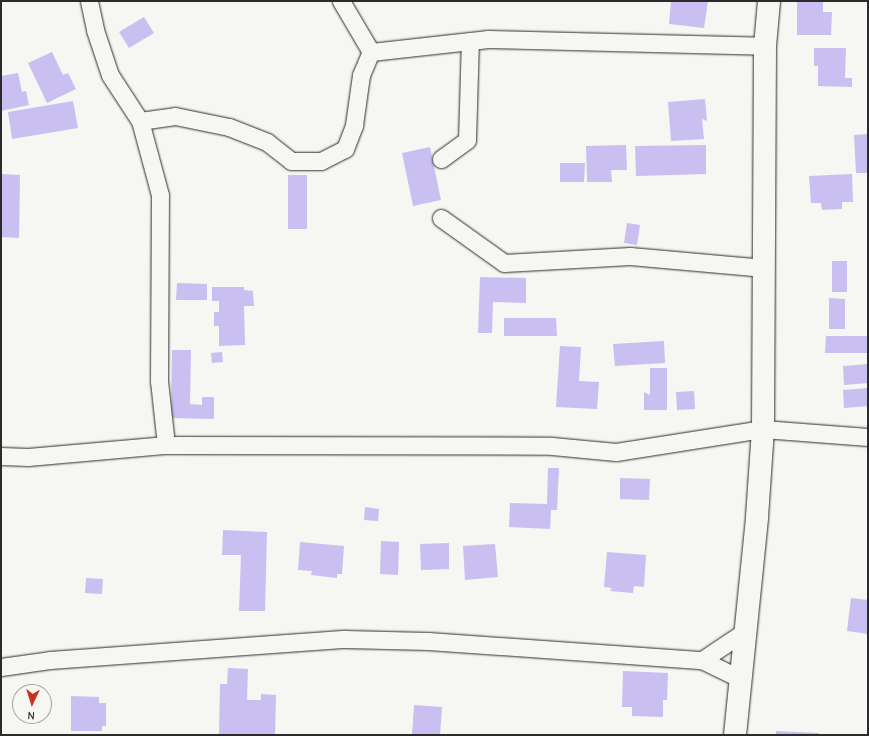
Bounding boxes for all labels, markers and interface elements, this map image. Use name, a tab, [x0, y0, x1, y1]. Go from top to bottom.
north arrow	[12, 684, 52, 724]
text: N	[27, 709, 35, 722]

